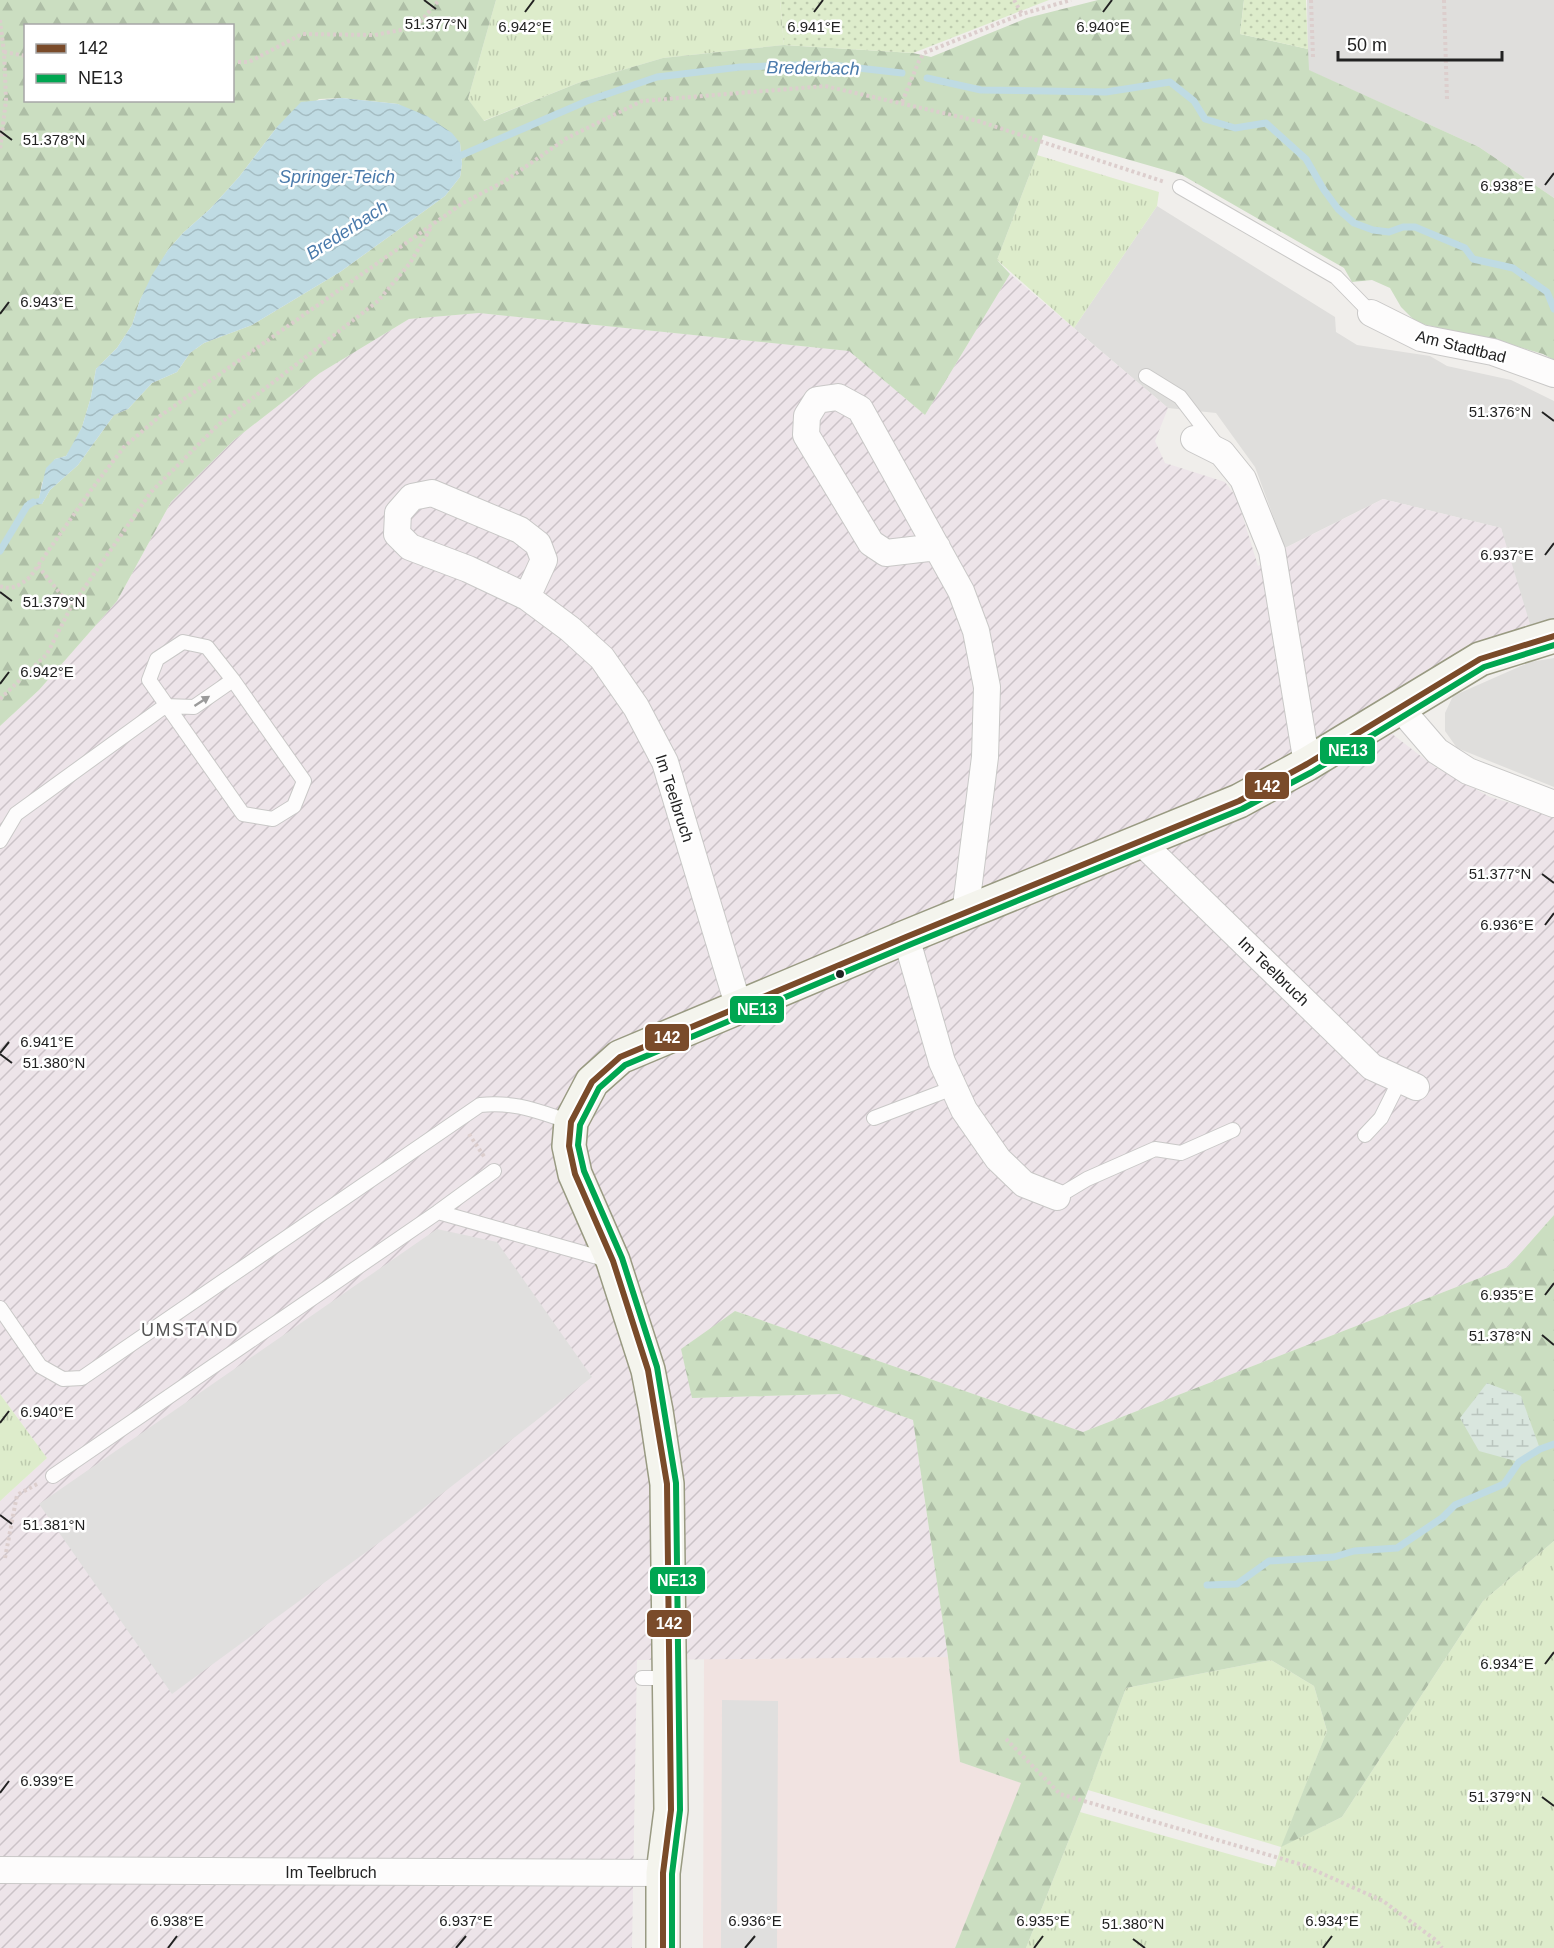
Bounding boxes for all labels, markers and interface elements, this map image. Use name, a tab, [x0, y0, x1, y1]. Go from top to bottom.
text: 51.377°N	[405, 15, 467, 32]
text: 6.942°E	[498, 18, 552, 35]
text: 6.941°E	[787, 18, 841, 35]
text: 6.940°E	[1076, 18, 1130, 35]
legend	[24, 24, 234, 102]
scale bar	[1338, 24, 1502, 62]
text: 50 m	[1347, 35, 1387, 55]
text: 142	[78, 38, 108, 58]
water label: Brederbach	[766, 57, 860, 79]
text: NE13	[78, 68, 123, 88]
text: 51.378°N	[23, 131, 85, 148]
water label: Springer-Teich	[279, 167, 395, 187]
text: 6.938°E	[1480, 177, 1534, 194]
water label: Brederbach	[303, 196, 391, 264]
text: 6.943°E	[20, 293, 74, 310]
street label: Am Stadtbad	[1414, 327, 1508, 366]
text: 51.376°N	[1469, 403, 1531, 420]
text: 6.937°E	[1480, 546, 1534, 563]
text: 51.379°N	[23, 593, 85, 610]
text: 6.942°E	[20, 663, 74, 680]
one-way arrow	[193, 696, 210, 707]
line badge: NE13	[1319, 736, 1376, 765]
text: NE13	[1328, 742, 1368, 759]
street label: Im Teelbruch	[652, 752, 697, 844]
line badge: 142	[1244, 771, 1290, 800]
text: 142	[1254, 778, 1280, 795]
text: 51.377°N	[1469, 865, 1531, 882]
text: 6.936°E	[1480, 916, 1534, 933]
street label: Im Teelbruch	[1235, 934, 1312, 1009]
unlabelled marker	[834, 968, 846, 980]
line badge: NE13	[729, 995, 785, 1024]
text: NE13	[737, 1001, 777, 1018]
line badge: 142	[644, 1023, 690, 1052]
text: 142	[654, 1029, 680, 1046]
text: 6.941°E	[20, 1033, 74, 1050]
text: 51.380°N	[23, 1054, 85, 1071]
text: 6.935°E	[1480, 1286, 1534, 1303]
district label: UMSTAND	[141, 1320, 239, 1340]
text: 51.378°N	[1469, 1327, 1531, 1344]
text: 6.940°E	[20, 1403, 74, 1420]
text: 51.381°N	[23, 1516, 85, 1533]
line badge: NE13	[649, 1566, 706, 1595]
text: NE13	[657, 1572, 697, 1589]
line badge: 142	[646, 1609, 692, 1638]
text: 142	[656, 1615, 682, 1632]
text: 6.934°E	[1480, 1655, 1534, 1672]
text: 6.939°E	[20, 1772, 74, 1789]
text: 51.379°N	[1469, 1788, 1531, 1805]
street label: Im Teelbruch	[285, 1864, 377, 1881]
text: 6.938°E	[150, 1912, 204, 1929]
text: 6.937°E	[439, 1912, 493, 1929]
text: 6.936°E	[728, 1912, 782, 1929]
text: 6.935°E	[1016, 1912, 1070, 1929]
text: 6.934°E	[1305, 1912, 1359, 1929]
text: 51.380°N	[1102, 1915, 1164, 1932]

